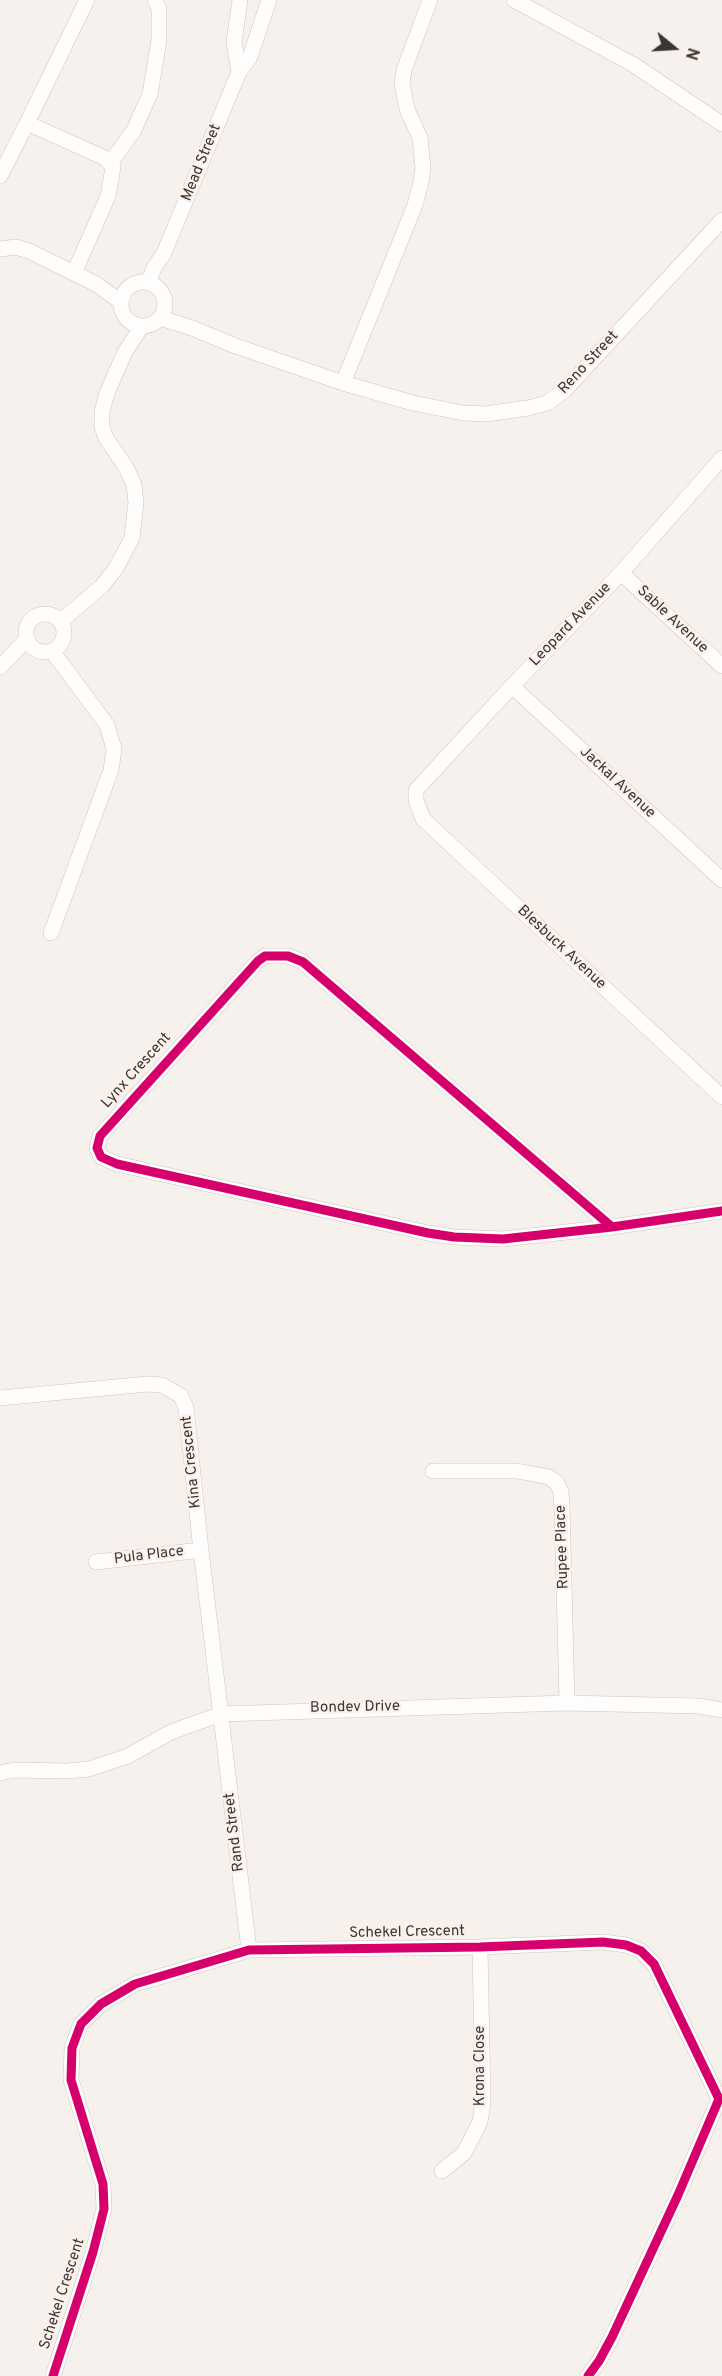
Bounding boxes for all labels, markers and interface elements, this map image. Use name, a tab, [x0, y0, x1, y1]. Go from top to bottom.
north arrow	[644, 18, 704, 78]
text: N	[680, 45, 702, 62]
street label: Mead Street	[178, 122, 226, 204]
street label: Reno Street	[555, 328, 623, 398]
street label: Leopard Avenue	[527, 579, 615, 671]
street label: Sable Avenue	[633, 582, 711, 658]
street label: Jackal Avenue	[575, 743, 659, 823]
street label: Blesbuck Avenue	[513, 902, 609, 994]
street label: Lynx Crescent	[98, 1029, 176, 1113]
street label: Kina Crescent	[178, 1415, 206, 1509]
street label: Rupee Place	[553, 1505, 573, 1589]
street label: Pula Place	[113, 1543, 185, 1569]
street label: Bondev Drive	[310, 1698, 400, 1718]
street label: Rand Street	[221, 1791, 249, 1873]
street label: Schekel Crescent	[349, 1923, 465, 1943]
street label: Krona Close	[472, 2026, 490, 2106]
street label: Schekel Crescent	[37, 2236, 89, 2352]

